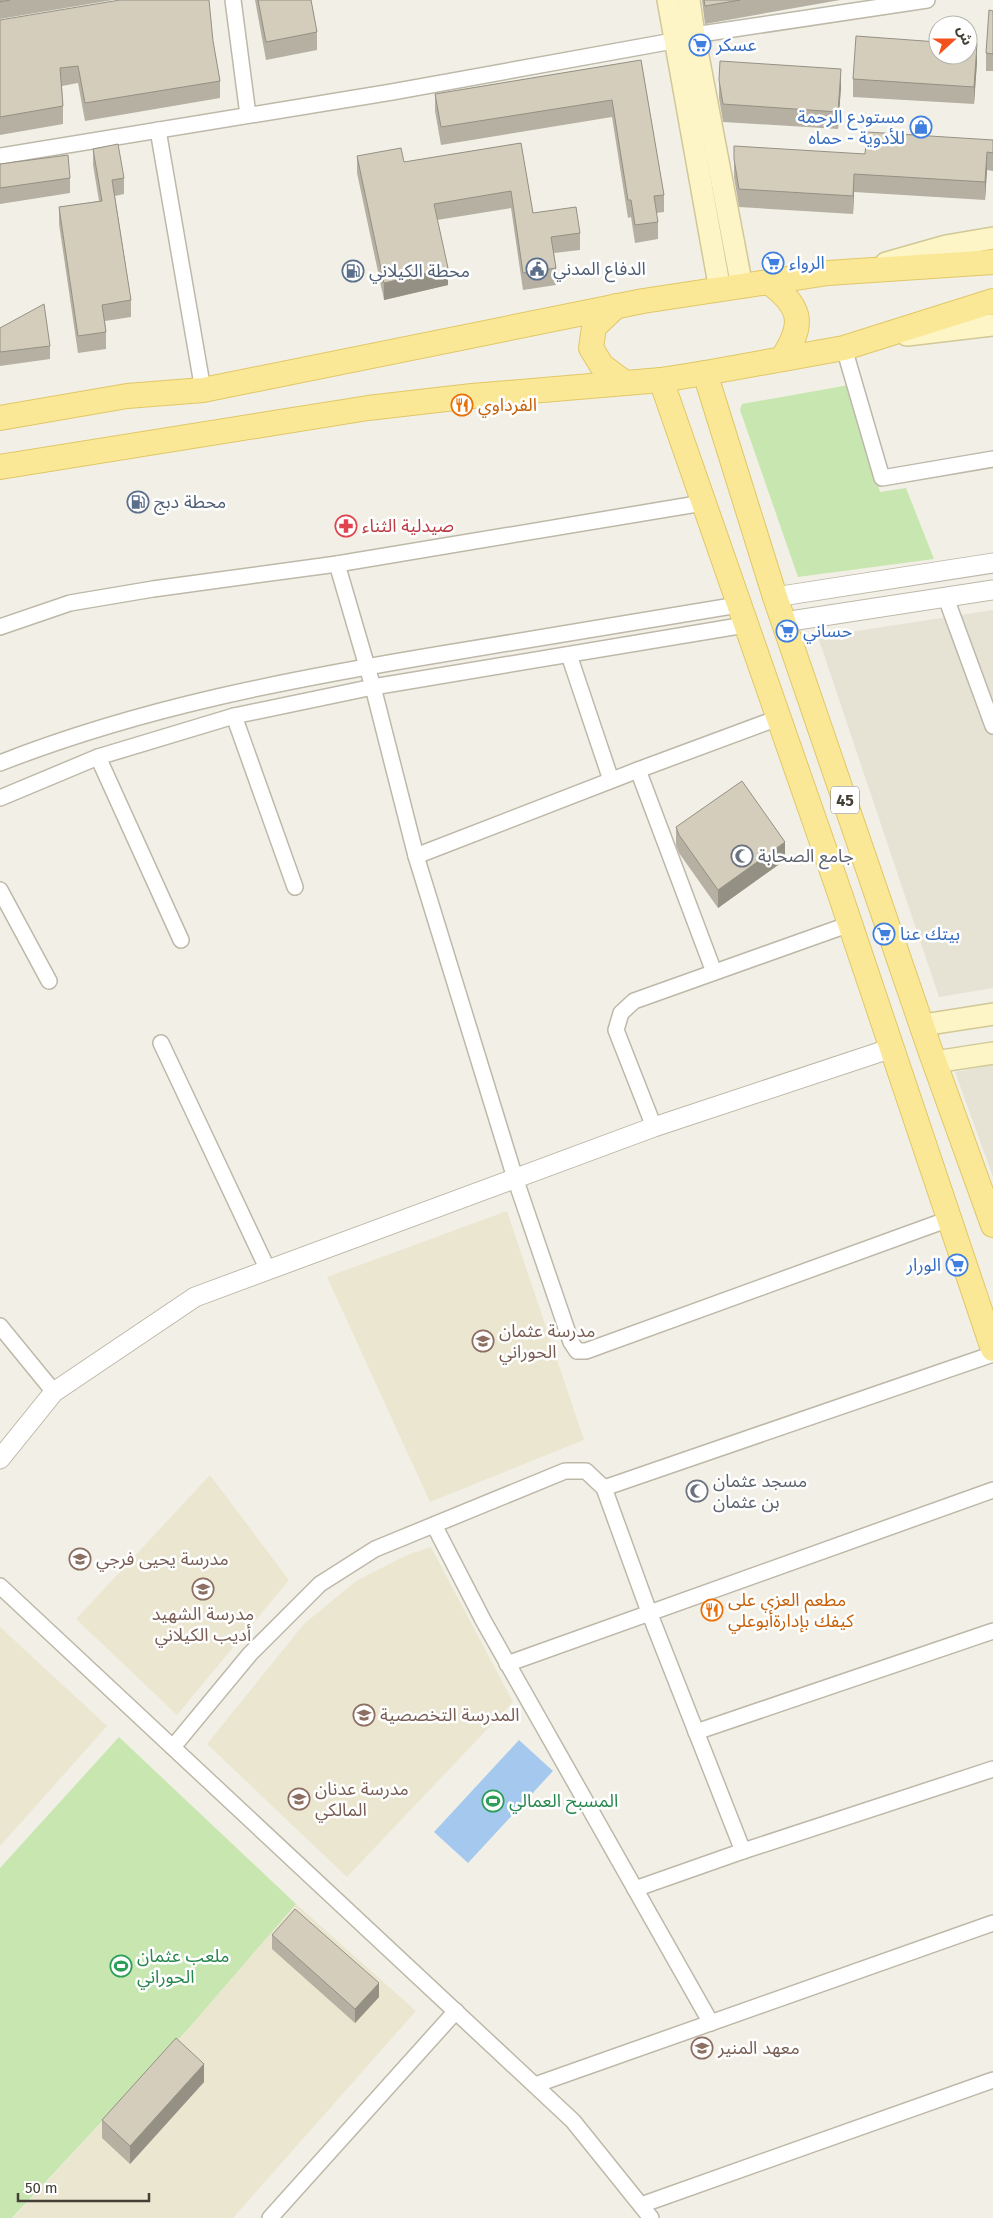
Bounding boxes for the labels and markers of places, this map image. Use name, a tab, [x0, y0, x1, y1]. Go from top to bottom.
supermarket icon: عسكر	[688, 33, 712, 57]
place label: عسكر	[715, 34, 757, 56]
place label: مستودع الرحمة للأدوية - حماه	[797, 106, 905, 149]
shop icon: مستودع الرحمة للأدوية - حماه	[909, 115, 933, 139]
supermarket icon: الرواء	[761, 251, 785, 275]
place label: الرواء	[789, 252, 825, 274]
public building icon: الدفاع المدني	[525, 257, 549, 281]
place label: الدفاع المدني	[553, 258, 646, 283]
fuel station icon: محطة الكيلاني	[341, 259, 365, 283]
place label: محطة الكيلاني	[369, 260, 470, 284]
restaurant icon: الفرداوي	[450, 393, 474, 417]
place label: الفرداوي	[478, 394, 537, 418]
fuel station icon: محطة دبج	[126, 490, 150, 514]
place label: محطة دبج	[154, 491, 226, 515]
pharmacy icon: صيدلية الثناء	[334, 514, 358, 538]
place label: صيدلية الثناء	[362, 515, 454, 537]
supermarket icon: حساني	[775, 619, 799, 643]
place label: حساني	[803, 620, 852, 644]
mosque icon: جامع الصحابة	[730, 844, 754, 868]
place label: جامع الصحابة	[758, 845, 854, 870]
supermarket icon: بيتك عنا	[872, 922, 896, 946]
place label: بيتك عنا	[900, 923, 960, 945]
supermarket icon: الورار	[945, 1253, 969, 1277]
place label: الورار	[905, 1254, 941, 1276]
place label: مدرسة عثمان الحوراني	[499, 1320, 595, 1365]
school or university icon: مدرسة عثمان الحوراني	[471, 1329, 495, 1353]
place label: مسجد عثمان بن عثمان	[713, 1470, 807, 1513]
mosque icon: مسجد عثمان بن عثمان	[685, 1479, 709, 1503]
school or university icon: مدرسة يحيى فرجي	[68, 1547, 92, 1571]
place label: مدرسة يحيى فرجي	[96, 1548, 229, 1572]
school or university icon: مدرسة الشهيد أديب الكيلاني	[191, 1577, 215, 1601]
place label: مطعم العزي على كيفك بإدارةأبوعلي	[728, 1589, 854, 1634]
restaurant icon: مطعم العزي على كيفك بإدارةأبوعلي	[700, 1598, 724, 1622]
place label: مدرسة الشهيد أديب الكيلاني	[152, 1603, 254, 1648]
school or university icon: المدرسة التخصصية	[352, 1703, 376, 1727]
place label: المدرسة التخصصية	[380, 1704, 519, 1726]
place label: مدرسة عدنان المالكي	[315, 1778, 409, 1823]
school or university icon: مدرسة عدنان المالكي	[287, 1787, 311, 1811]
sports icon: المسبح العمالي	[481, 1789, 505, 1813]
place label: المسبح العمالي	[509, 1790, 618, 1814]
place label: ملعب عثمان الحوراني	[137, 1945, 229, 1990]
sports icon: ملعب عثمان الحوراني	[109, 1954, 133, 1978]
school or university icon: معهد المنير	[690, 2036, 714, 2060]
place label: معهد المنير	[717, 2037, 800, 2059]

